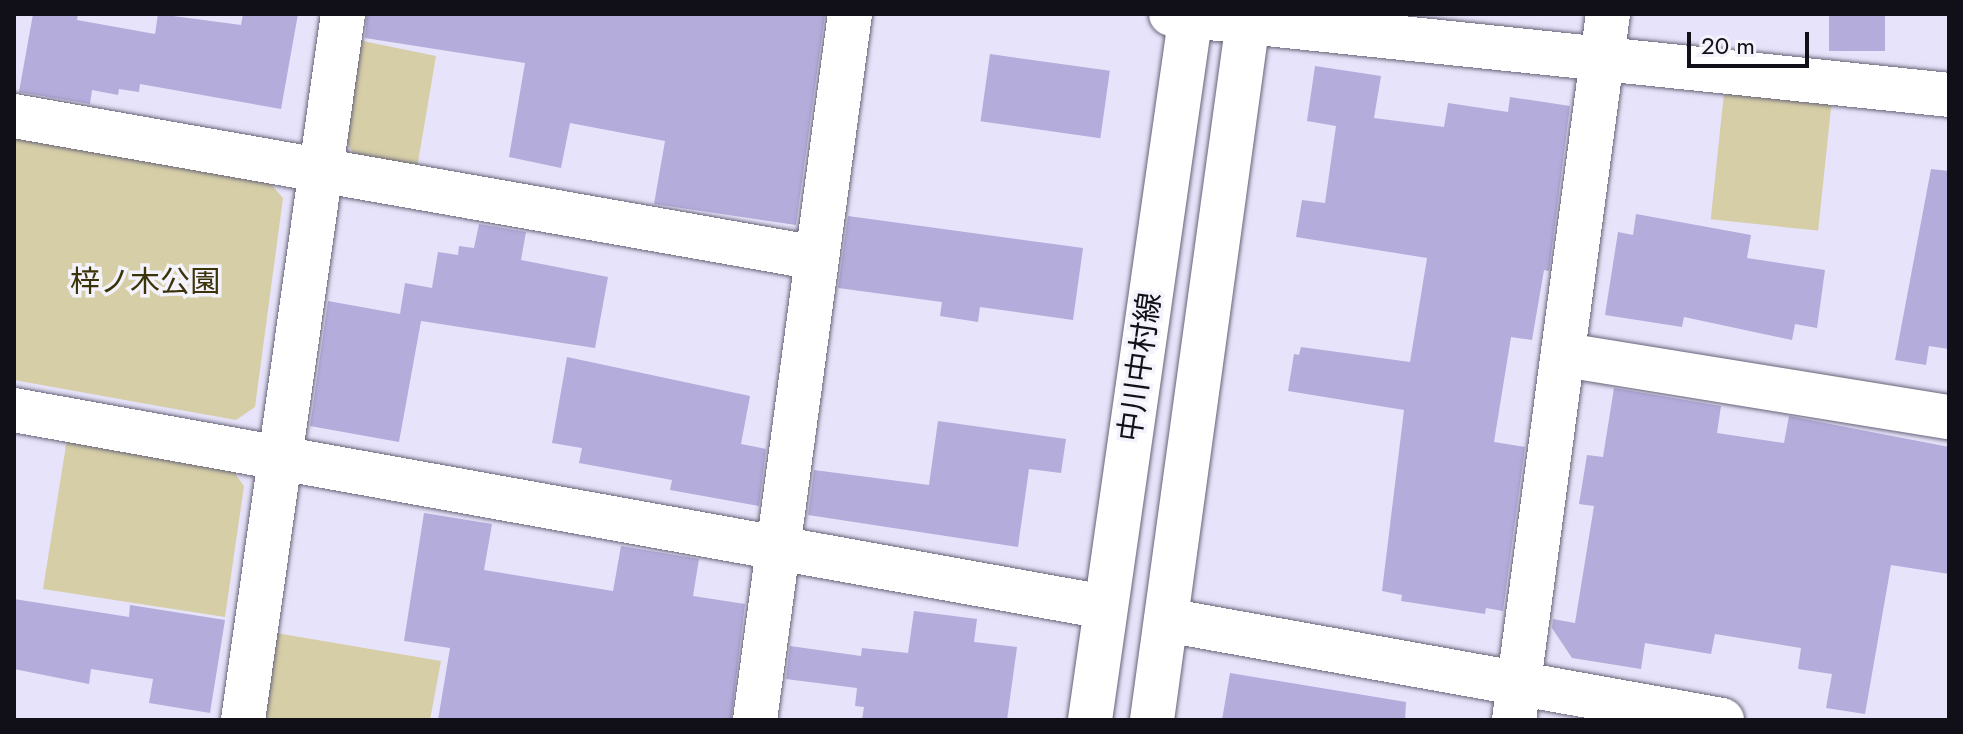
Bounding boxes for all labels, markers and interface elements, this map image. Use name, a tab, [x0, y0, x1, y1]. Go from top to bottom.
scale bar	[1691, 16, 1813, 66]
text: 20 m	[1701, 28, 1755, 63]
park label: 梓ノ木公園	[70, 264, 220, 300]
street label: 中川中村線	[1112, 290, 1168, 444]

